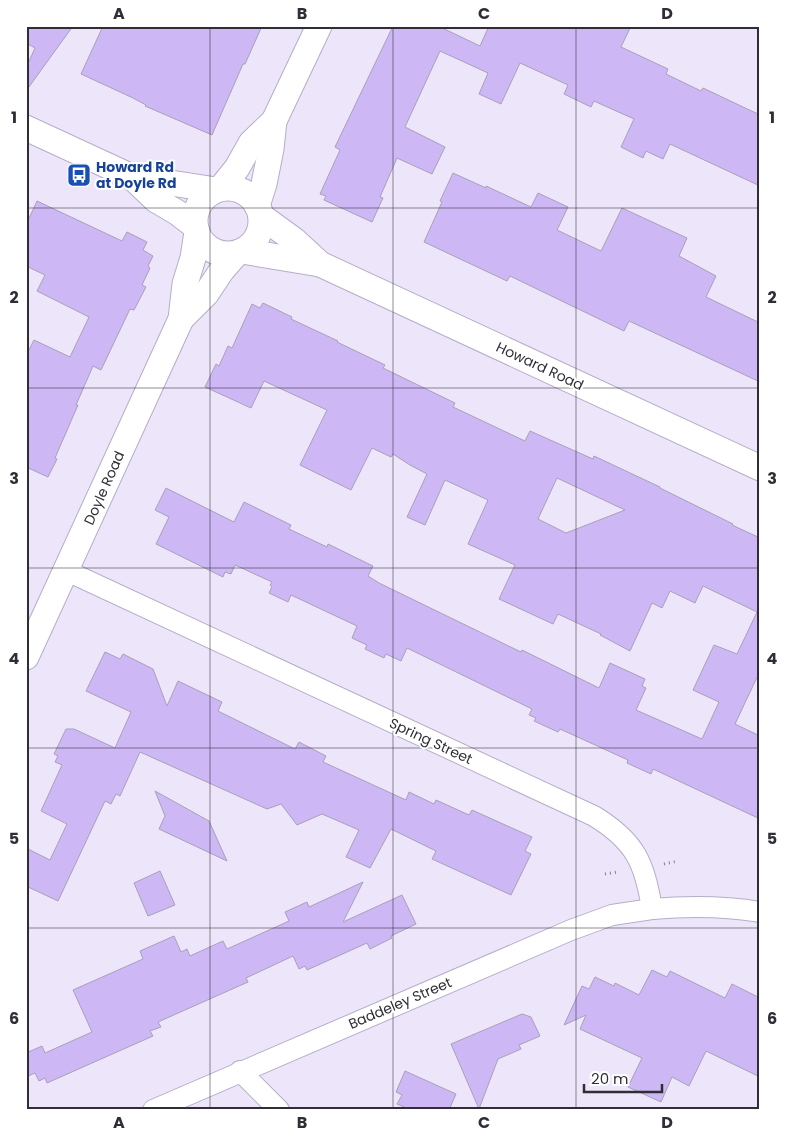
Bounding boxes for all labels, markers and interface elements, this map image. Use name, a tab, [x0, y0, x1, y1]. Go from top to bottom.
text: A	[113, 2, 125, 25]
text: B	[297, 2, 307, 25]
text: C	[478, 2, 490, 25]
text: D	[661, 2, 673, 25]
text: 1	[11, 106, 17, 129]
text: 1	[769, 106, 775, 129]
place label: Howard Rd at Doyle Rd	[96, 157, 176, 193]
bus stop icon: Howard Rd at Doyle Rd	[66, 162, 92, 188]
text: 2	[9, 286, 19, 309]
text: 2	[767, 286, 777, 309]
street label: Howard Road	[493, 337, 587, 395]
street label: Doyle Road	[79, 448, 129, 528]
text: 3	[9, 467, 19, 490]
text: 3	[767, 467, 777, 490]
text: 4	[9, 647, 20, 670]
text: 4	[767, 647, 778, 670]
street label: Spring Street	[386, 713, 476, 769]
text: 5	[9, 827, 19, 850]
text: 5	[767, 827, 777, 850]
street label: Baddeley Street	[345, 972, 455, 1034]
text: 6	[9, 1007, 19, 1030]
text: 6	[767, 1007, 777, 1030]
scale bar	[584, 1061, 661, 1093]
text: 20 m	[591, 1068, 629, 1089]
text: A	[113, 1111, 125, 1134]
text: B	[297, 1111, 307, 1134]
text: C	[478, 1111, 490, 1134]
text: D	[661, 1111, 673, 1134]

